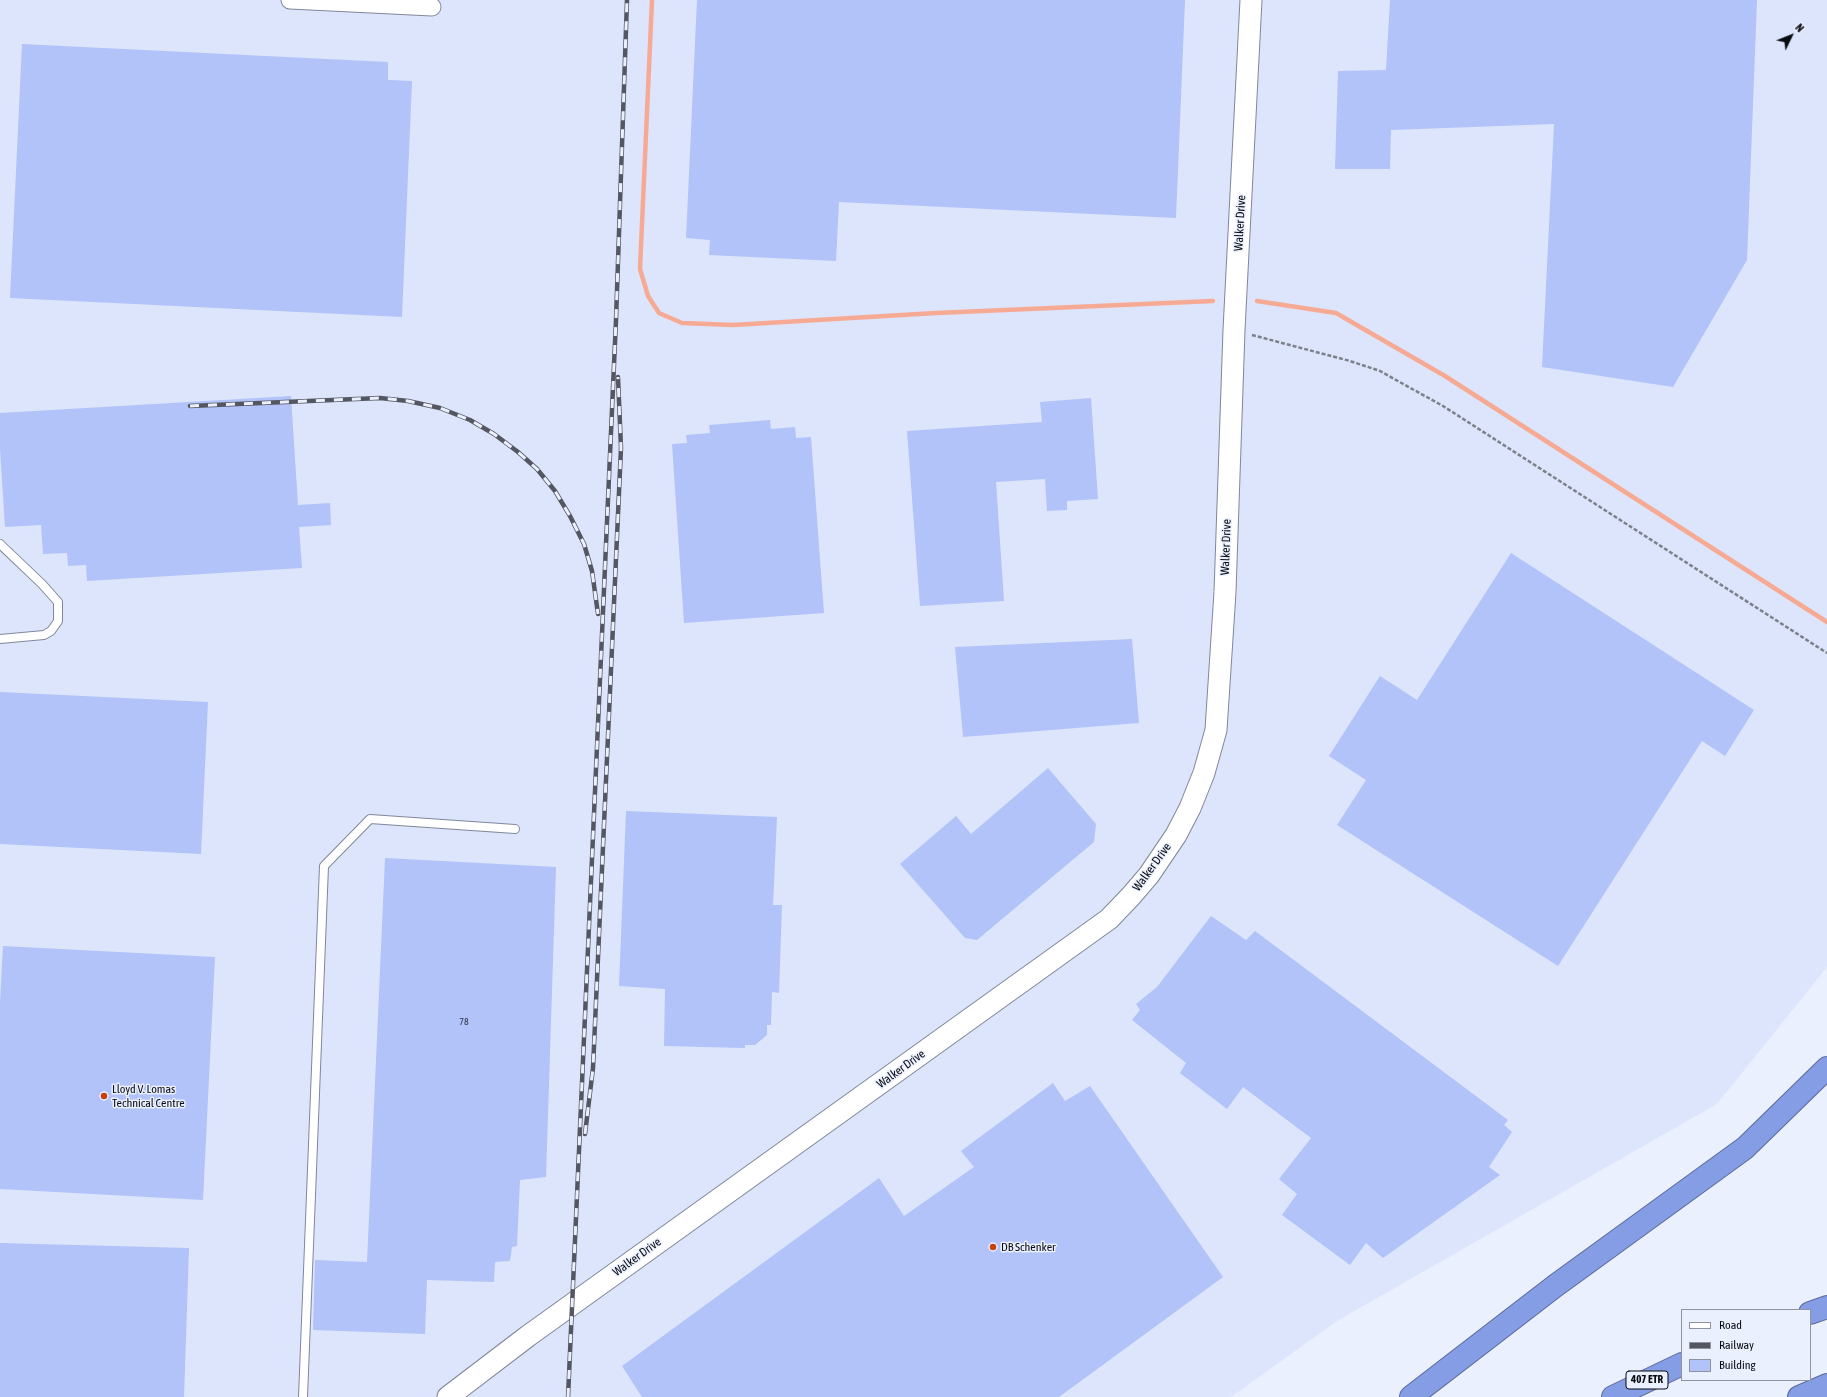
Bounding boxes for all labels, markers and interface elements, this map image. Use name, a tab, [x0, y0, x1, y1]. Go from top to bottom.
north arrow	[1771, 16, 1811, 56]
text: N	[1793, 21, 1806, 34]
street label: Walker Drive	[1231, 195, 1249, 251]
street label: Walker Drive	[1218, 519, 1234, 575]
street label: Walker Drive	[1130, 840, 1174, 894]
house number: 78	[459, 1016, 469, 1028]
street label: Walker Drive	[874, 1047, 928, 1091]
place label: Lloyd V. Lomas Technical Centre	[112, 1082, 185, 1110]
marker: Lloyd V. Lomas Technical Centre	[99, 1091, 109, 1101]
street label: Walker Drive	[610, 1235, 664, 1279]
place label: DB Schenker	[1001, 1240, 1056, 1254]
marker: DB Schenker	[988, 1242, 998, 1252]
legend	[1681, 1309, 1811, 1381]
text: Road	[1719, 1318, 1742, 1332]
text: Railway	[1719, 1338, 1754, 1352]
text: Building	[1719, 1358, 1756, 1372]
road number: 407 ETR	[1626, 1371, 1668, 1389]

